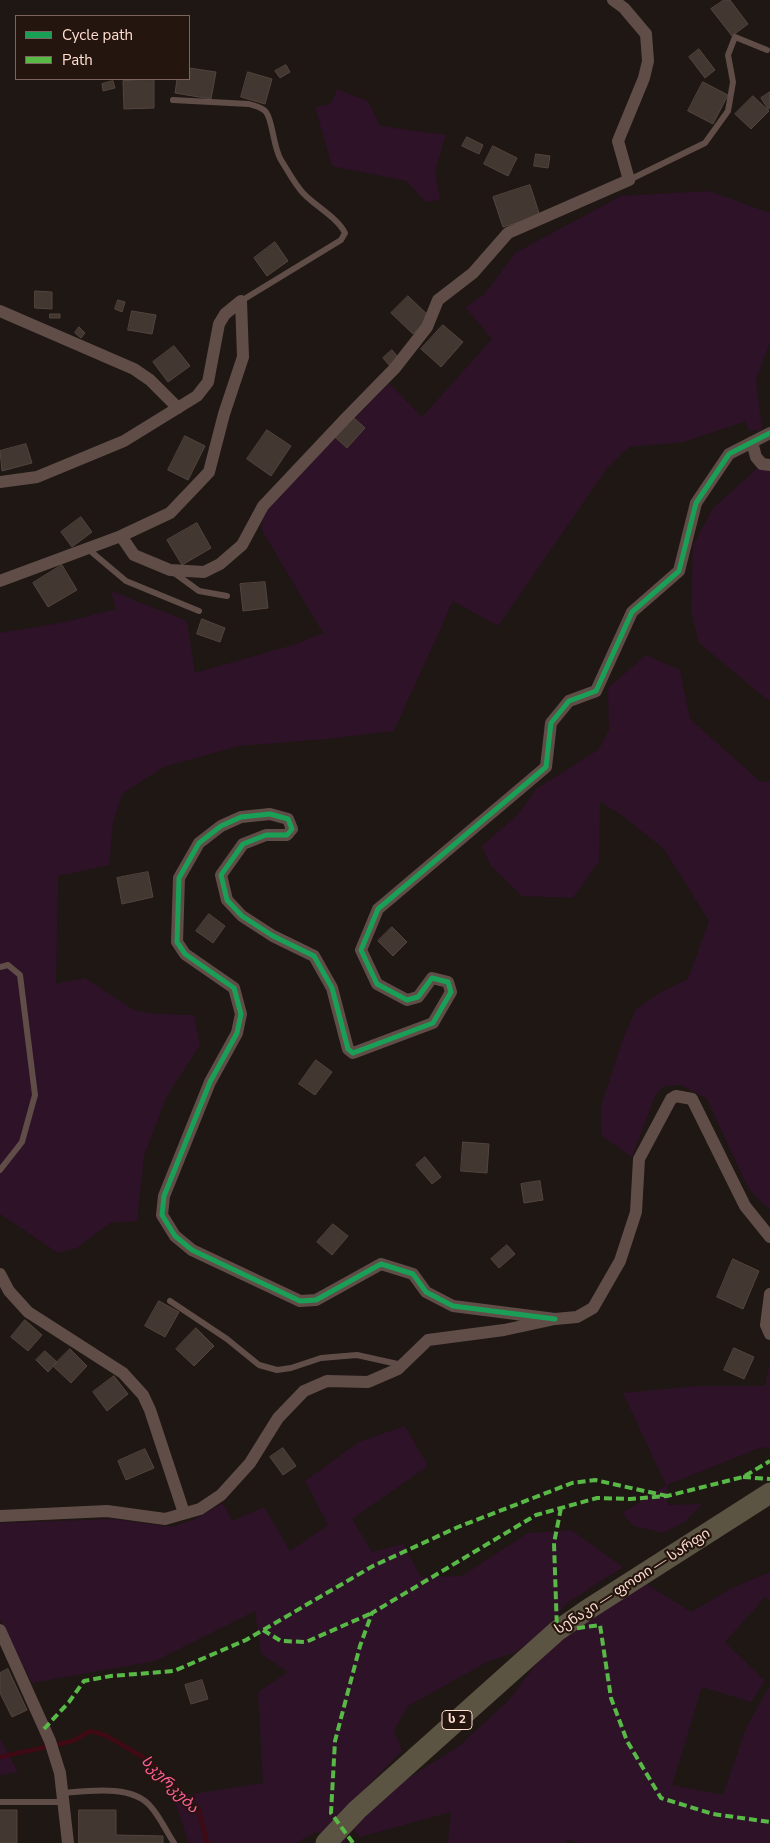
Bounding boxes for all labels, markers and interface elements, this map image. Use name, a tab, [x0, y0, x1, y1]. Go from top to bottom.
legend	[15, 15, 190, 80]
text: Cycle path	[62, 25, 133, 45]
text: Path	[62, 50, 93, 70]
street label: სენაკი — ფოთი — სარფი	[552, 1525, 714, 1639]
road number: ს 2	[442, 1710, 472, 1730]
water label: სკურკუბა	[137, 1753, 201, 1817]

